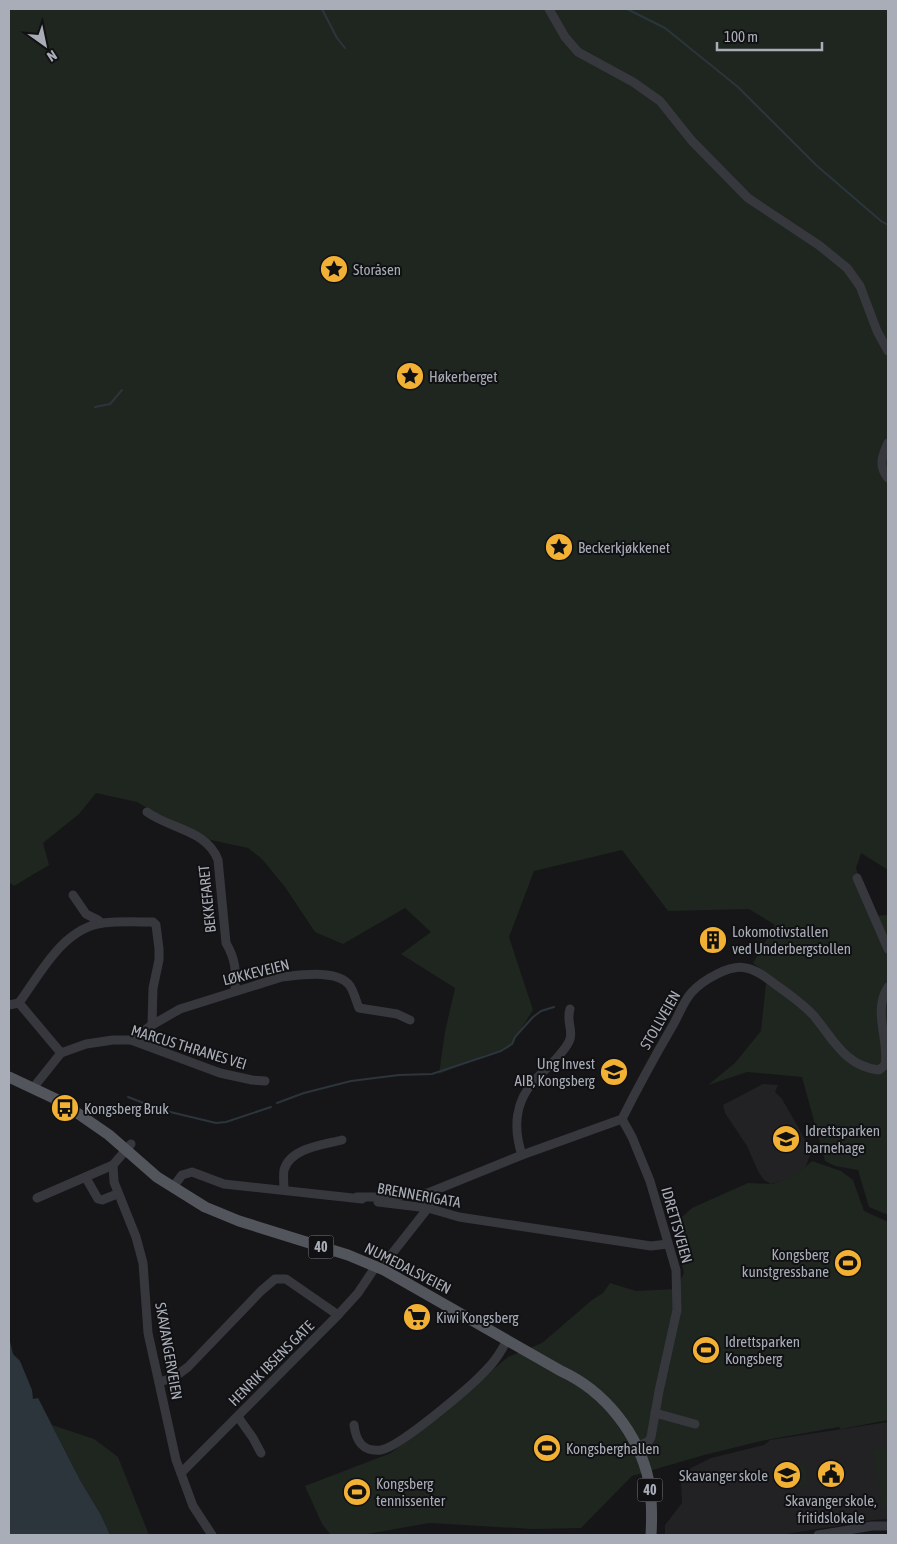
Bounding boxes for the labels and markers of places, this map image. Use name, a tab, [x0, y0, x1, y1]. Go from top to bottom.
place icon: Storåsen	[319, 254, 349, 284]
place label: Storåsen	[353, 261, 401, 278]
place icon: Høkerberget	[395, 361, 425, 391]
place label: Høkerberget	[429, 368, 497, 385]
place icon: Beckerkjøkkenet	[544, 532, 574, 562]
place label: Beckerkjøkkenet	[578, 539, 670, 556]
place label: Lokomotivstallen ved Underbergstollen	[732, 923, 851, 957]
building icon: Lokomotivstallen ved Underbergstollen	[698, 925, 728, 955]
place label: Ung Invest AIB, Kongsberg	[515, 1055, 596, 1089]
school or university icon: Ung Invest AIB, Kongsberg	[599, 1057, 629, 1087]
bus stop icon: Kongsberg Bruk	[50, 1093, 80, 1123]
place label: Kongsberg Bruk	[84, 1100, 169, 1117]
place label: Idrettsparken barnehage	[805, 1122, 880, 1156]
school or university icon: Idrettsparken barnehage	[771, 1124, 801, 1154]
place label: Kongsberg kunstgressbane	[742, 1246, 830, 1280]
sports icon: Kongsberg kunstgressbane	[833, 1248, 863, 1278]
supermarket icon: Kiwi Kongsberg	[402, 1302, 432, 1332]
place label: Kiwi Kongsberg	[436, 1309, 519, 1326]
place label: Idrettsparken Kongsberg	[725, 1333, 800, 1367]
sports icon: Idrettsparken Kongsberg	[691, 1335, 721, 1365]
sports icon: Kongsberghallen	[532, 1433, 562, 1463]
place label: Kongsberghallen	[566, 1440, 660, 1457]
public building icon: Skavanger skole, fritidslokale	[816, 1459, 846, 1489]
school or university icon: Skavanger skole	[772, 1460, 802, 1490]
place label: Skavanger skole	[679, 1467, 768, 1484]
place label: Kongsberg tennissenter	[376, 1475, 446, 1509]
sports icon: Kongsberg tennissenter	[342, 1477, 372, 1507]
place label: Skavanger skole, fritidslokale	[785, 1492, 877, 1526]

